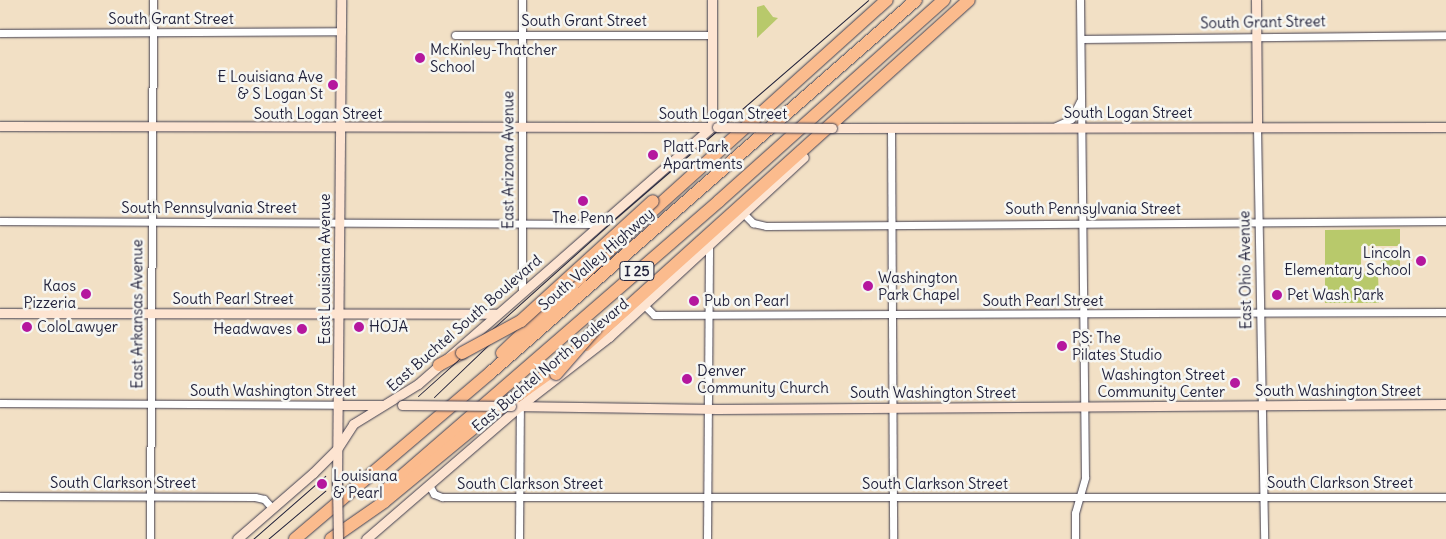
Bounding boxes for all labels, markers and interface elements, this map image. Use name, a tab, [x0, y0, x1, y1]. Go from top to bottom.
street label: South Grant Street	[108, 10, 234, 28]
street label: South Grant Street	[521, 12, 647, 30]
street label: South Grant Street	[1200, 12, 1326, 32]
place label: McKinley-Thatcher School	[430, 40, 557, 75]
marker: McKinley-Thatcher School	[414, 52, 426, 64]
place label: E Louisiana Ave & S Logan St	[218, 67, 323, 102]
marker: E Louisiana Ave & S Logan St	[327, 79, 339, 91]
street label: East Arizona Avenue	[499, 91, 517, 229]
street label: South Logan Street	[1064, 104, 1192, 122]
street label: South Logan Street	[254, 105, 382, 123]
street label: South Logan Street	[659, 105, 787, 123]
place label: Platt Park Apartments	[663, 137, 743, 172]
marker: Platt Park Apartments	[647, 149, 659, 161]
street label: East Louisiana Avenue	[316, 194, 334, 344]
marker: The Penn	[577, 195, 589, 207]
street label: South Pennsylvania Street	[121, 199, 297, 217]
street label: South Pennsylvania Street	[1005, 200, 1181, 218]
street label: South Valley Highway	[535, 204, 657, 314]
place label: The Penn	[552, 209, 614, 227]
street label: East Ohio Avenue	[1235, 211, 1255, 329]
street label: East Arkansas Avenue	[128, 239, 146, 389]
place label: Lincoln Elementary School	[1284, 243, 1411, 278]
street label: East Buchtel South Boulevard	[383, 251, 545, 395]
marker: Lincoln Elementary School	[1415, 255, 1427, 267]
road number: I 25	[618, 260, 656, 282]
place label: Washington Park Chapel	[878, 268, 960, 303]
place label: Kaos Pizzeria	[23, 276, 76, 311]
marker: Washington Park Chapel	[862, 280, 874, 292]
place label: Pet Wash Park	[1287, 286, 1384, 304]
marker: Kaos Pizzeria	[80, 288, 92, 300]
marker: Pet Wash Park	[1271, 289, 1283, 301]
street label: South Pearl Street	[173, 290, 293, 308]
place label: Pub on Pearl	[704, 292, 789, 310]
street label: South Pearl Street	[983, 292, 1103, 310]
street label: East Buchtel North Boulevard	[468, 294, 632, 436]
marker: Pub on Pearl	[688, 295, 700, 307]
place label: ColoLawyer	[37, 318, 118, 336]
place label: HOJA	[369, 318, 408, 336]
place label: Headwaves	[213, 320, 292, 338]
marker: ColoLawyer	[21, 321, 33, 333]
marker: HOJA	[353, 321, 365, 333]
marker: Headwaves	[296, 323, 308, 335]
place label: PS: The Pilates Studio	[1072, 328, 1162, 363]
marker: PS: The Pilates Studio	[1056, 340, 1068, 352]
place label: Denver Community Church	[697, 361, 829, 396]
place label: Washington Street Community Center	[1097, 365, 1225, 400]
marker: Denver Community Church	[681, 373, 693, 385]
marker: Washington Street Community Center	[1229, 377, 1241, 389]
street label: South Washington Street	[190, 382, 356, 400]
street label: South Washington Street	[1255, 382, 1421, 400]
street label: South Washington Street	[850, 384, 1016, 402]
place label: Louisiana & Pearl	[333, 466, 398, 501]
street label: South Clarkson Street	[50, 474, 196, 492]
street label: South Clarkson Street	[1267, 474, 1413, 492]
street label: South Clarkson Street	[457, 475, 603, 493]
street label: South Clarkson Street	[862, 475, 1008, 493]
marker: Louisiana & Pearl	[315, 477, 329, 491]

